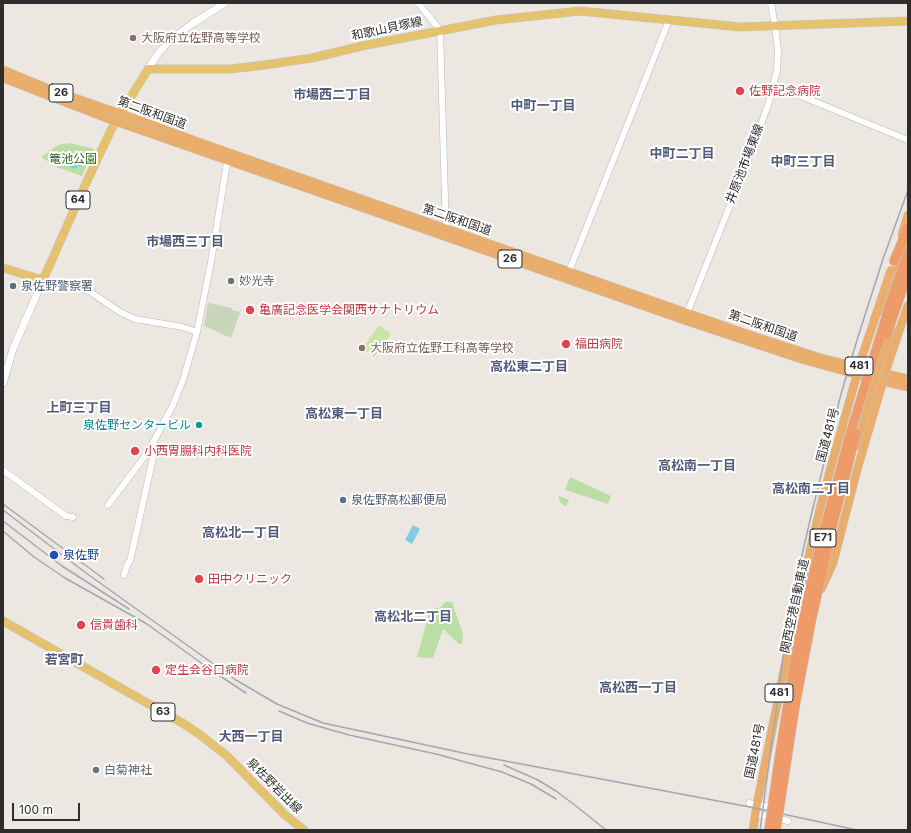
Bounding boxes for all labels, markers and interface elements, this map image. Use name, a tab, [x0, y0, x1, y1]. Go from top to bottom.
street label: 和歌山貝塚線	[350, 14, 424, 44]
place label: 大阪府立佐野高等学校	[141, 31, 261, 45]
marker: 大阪府立佐野高等学校	[128, 33, 138, 43]
road number: 26	[49, 84, 73, 102]
place label: 佐野記念病院	[749, 84, 821, 98]
marker: 佐野記念病院	[734, 85, 746, 97]
district label: 市場西二丁目	[293, 87, 371, 103]
street label: 第二阪和国道	[116, 94, 188, 132]
district label: 中町一丁目	[511, 98, 575, 114]
street label: 井原池市場東線	[723, 122, 767, 206]
district label: 中町二丁目	[650, 146, 714, 162]
park label: 篭池公園	[49, 152, 97, 166]
district label: 中町三丁目	[771, 154, 835, 170]
road number: 64	[66, 191, 90, 209]
street label: 第二阪和国道	[421, 201, 493, 239]
district label: 市場西三丁目	[146, 234, 224, 250]
road number: 26	[498, 250, 522, 268]
place label: 妙光寺	[239, 274, 275, 288]
marker: 妙光寺	[226, 276, 236, 286]
place label: 泉佐野警察署	[21, 279, 93, 293]
marker: 泉佐野警察署	[8, 281, 18, 291]
place label: 亀廣記念医学会関西サナトリウム	[259, 303, 439, 317]
marker: 亀廣記念医学会関西サナトリウム	[244, 304, 256, 316]
street label: 第二阪和国道	[727, 307, 799, 345]
place label: 福田病院	[575, 337, 623, 351]
marker: 福田病院	[560, 338, 572, 350]
place label: 大阪府立佐野工科高等学校	[370, 341, 514, 355]
marker: 大阪府立佐野工科高等学校	[357, 343, 367, 353]
road number: 481	[845, 357, 873, 375]
district label: 高松東二丁目	[490, 359, 568, 375]
district label: 上町三丁目	[47, 400, 111, 416]
district label: 高松東一丁目	[305, 406, 383, 422]
street label: 国道481号	[814, 406, 842, 464]
place label: 泉佐野センタービル	[83, 418, 191, 432]
marker: 泉佐野センタービル	[194, 420, 204, 430]
place label: 小西胃腸科内科医院	[144, 444, 252, 458]
marker: 小西胃腸科内科医院	[129, 445, 141, 457]
district label: 高松南一丁目	[658, 458, 736, 474]
district label: 高松南二丁目	[772, 481, 850, 497]
place label: 泉佐野高松郵便局	[351, 493, 447, 507]
marker: 泉佐野高松郵便局	[338, 495, 348, 505]
district label: 高松北一丁目	[202, 525, 280, 541]
road number: E71	[810, 529, 836, 547]
place label: 泉佐野	[63, 548, 99, 562]
marker: 泉佐野	[48, 549, 60, 561]
street label: 関西空港自動車道	[778, 558, 812, 654]
place label: 田中クリニック	[208, 572, 292, 586]
marker: 田中クリニック	[193, 573, 205, 585]
district label: 高松北二丁目	[374, 609, 452, 625]
place label: 信貴歯科	[90, 618, 138, 632]
marker: 信貴歯科	[75, 619, 87, 631]
district label: 若宮町	[45, 652, 83, 668]
place label: 定生会谷口病院	[165, 663, 249, 677]
marker: 定生会谷口病院	[150, 664, 162, 676]
district label: 高松西一丁目	[599, 680, 677, 696]
road number: 481	[765, 684, 793, 702]
road number: 63	[151, 703, 175, 721]
street label: 国道481号	[742, 722, 768, 780]
district label: 大西一丁目	[219, 729, 283, 745]
street label: 泉佐野岩出線	[243, 755, 305, 817]
place label: 白菊神社	[104, 763, 152, 777]
marker: 白菊神社	[91, 765, 101, 775]
scale bar	[14, 795, 82, 821]
text: 100 m	[19, 802, 53, 817]

